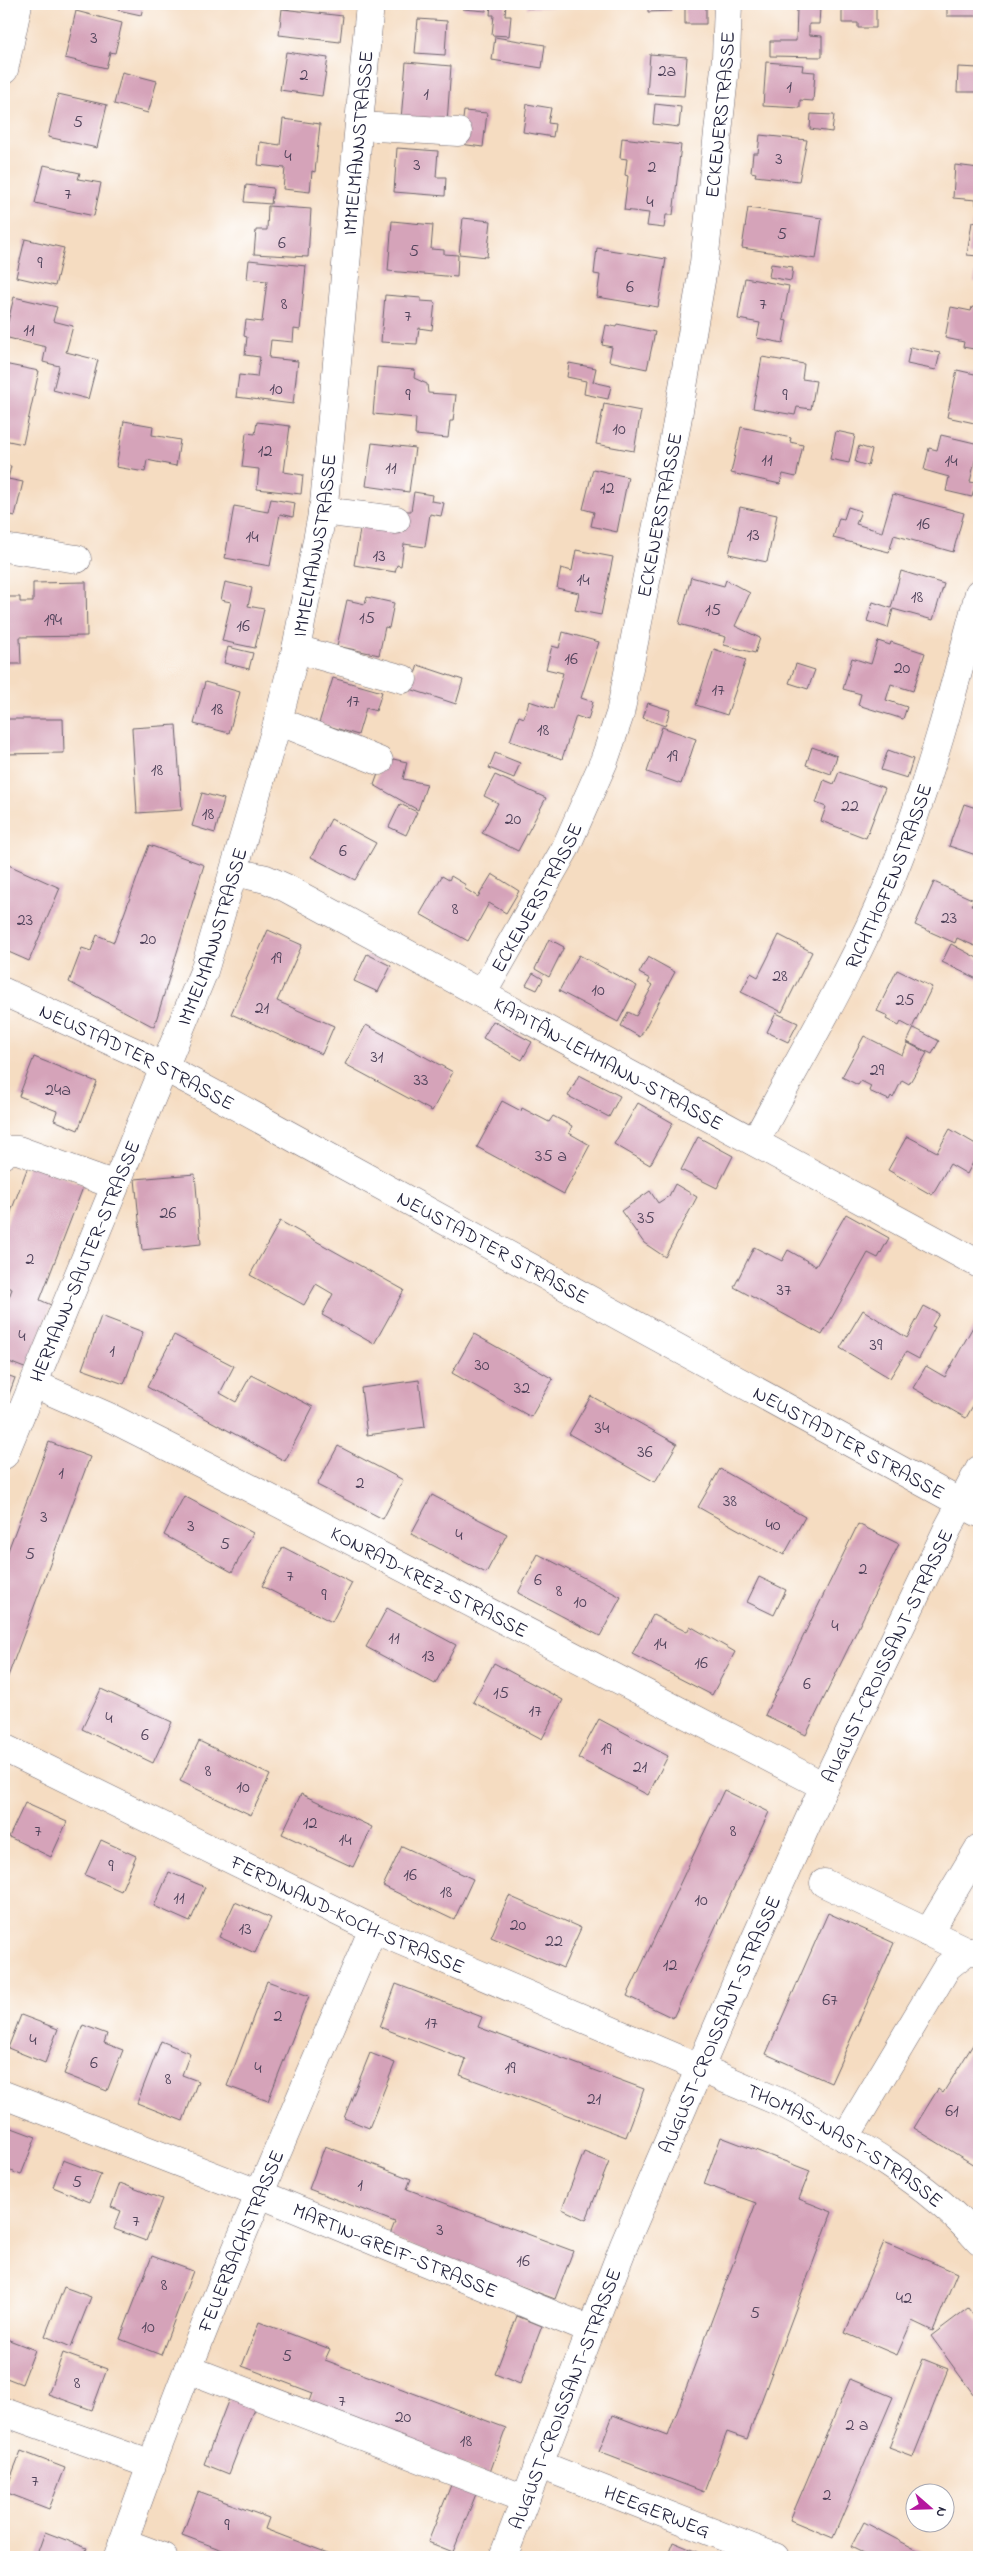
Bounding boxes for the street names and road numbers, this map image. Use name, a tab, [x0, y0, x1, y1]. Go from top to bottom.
street label: ECKENERSTRASSE	[699, 31, 744, 200]
street label: IMMELMANNSTRASSE	[337, 49, 383, 237]
street label: ECKENERSTRASSE	[631, 430, 692, 600]
street label: IMMELMANNSTRASSE	[287, 453, 346, 640]
street label: RICHTHOFENSTRASSE	[839, 780, 941, 975]
street label: ECKENERSTRASSE	[485, 819, 592, 979]
street label: IMMELMANNSTRASSE	[171, 845, 257, 1031]
street label: KAPITÄN-LEHMANN-STRASSE	[488, 991, 728, 1140]
street label: NEUSTADTER STRASSE	[34, 998, 239, 1119]
street label: HERMANN-SAUTER-STRASSE	[24, 1137, 149, 1387]
street label: NEUSTADTER STRASSE	[391, 1185, 593, 1313]
street label: NEUSTADTER STRASSE	[747, 1380, 949, 1509]
street label: KONRAD-KREZ-STRASSE	[324, 1520, 532, 1647]
street label: AUGUST-CROISSANT-STRASSE	[816, 1525, 962, 1788]
street label: FERDINAND-KOCH-STRASSE	[224, 1849, 469, 1983]
street label: AUGUST-CROISSANT-STRASSE	[653, 1892, 790, 2159]
street label: THOMAS-NAST-STRASSE	[742, 2078, 948, 2216]
street label: FEUERBACHSTRASSE	[192, 2146, 293, 2338]
street label: MARTIN-GREIF-STRASSE	[288, 2197, 501, 2307]
street label: AUGUST-CROISSANT-STRASSE	[503, 2265, 631, 2534]
street label: HEEGERWEG	[599, 2479, 714, 2547]

